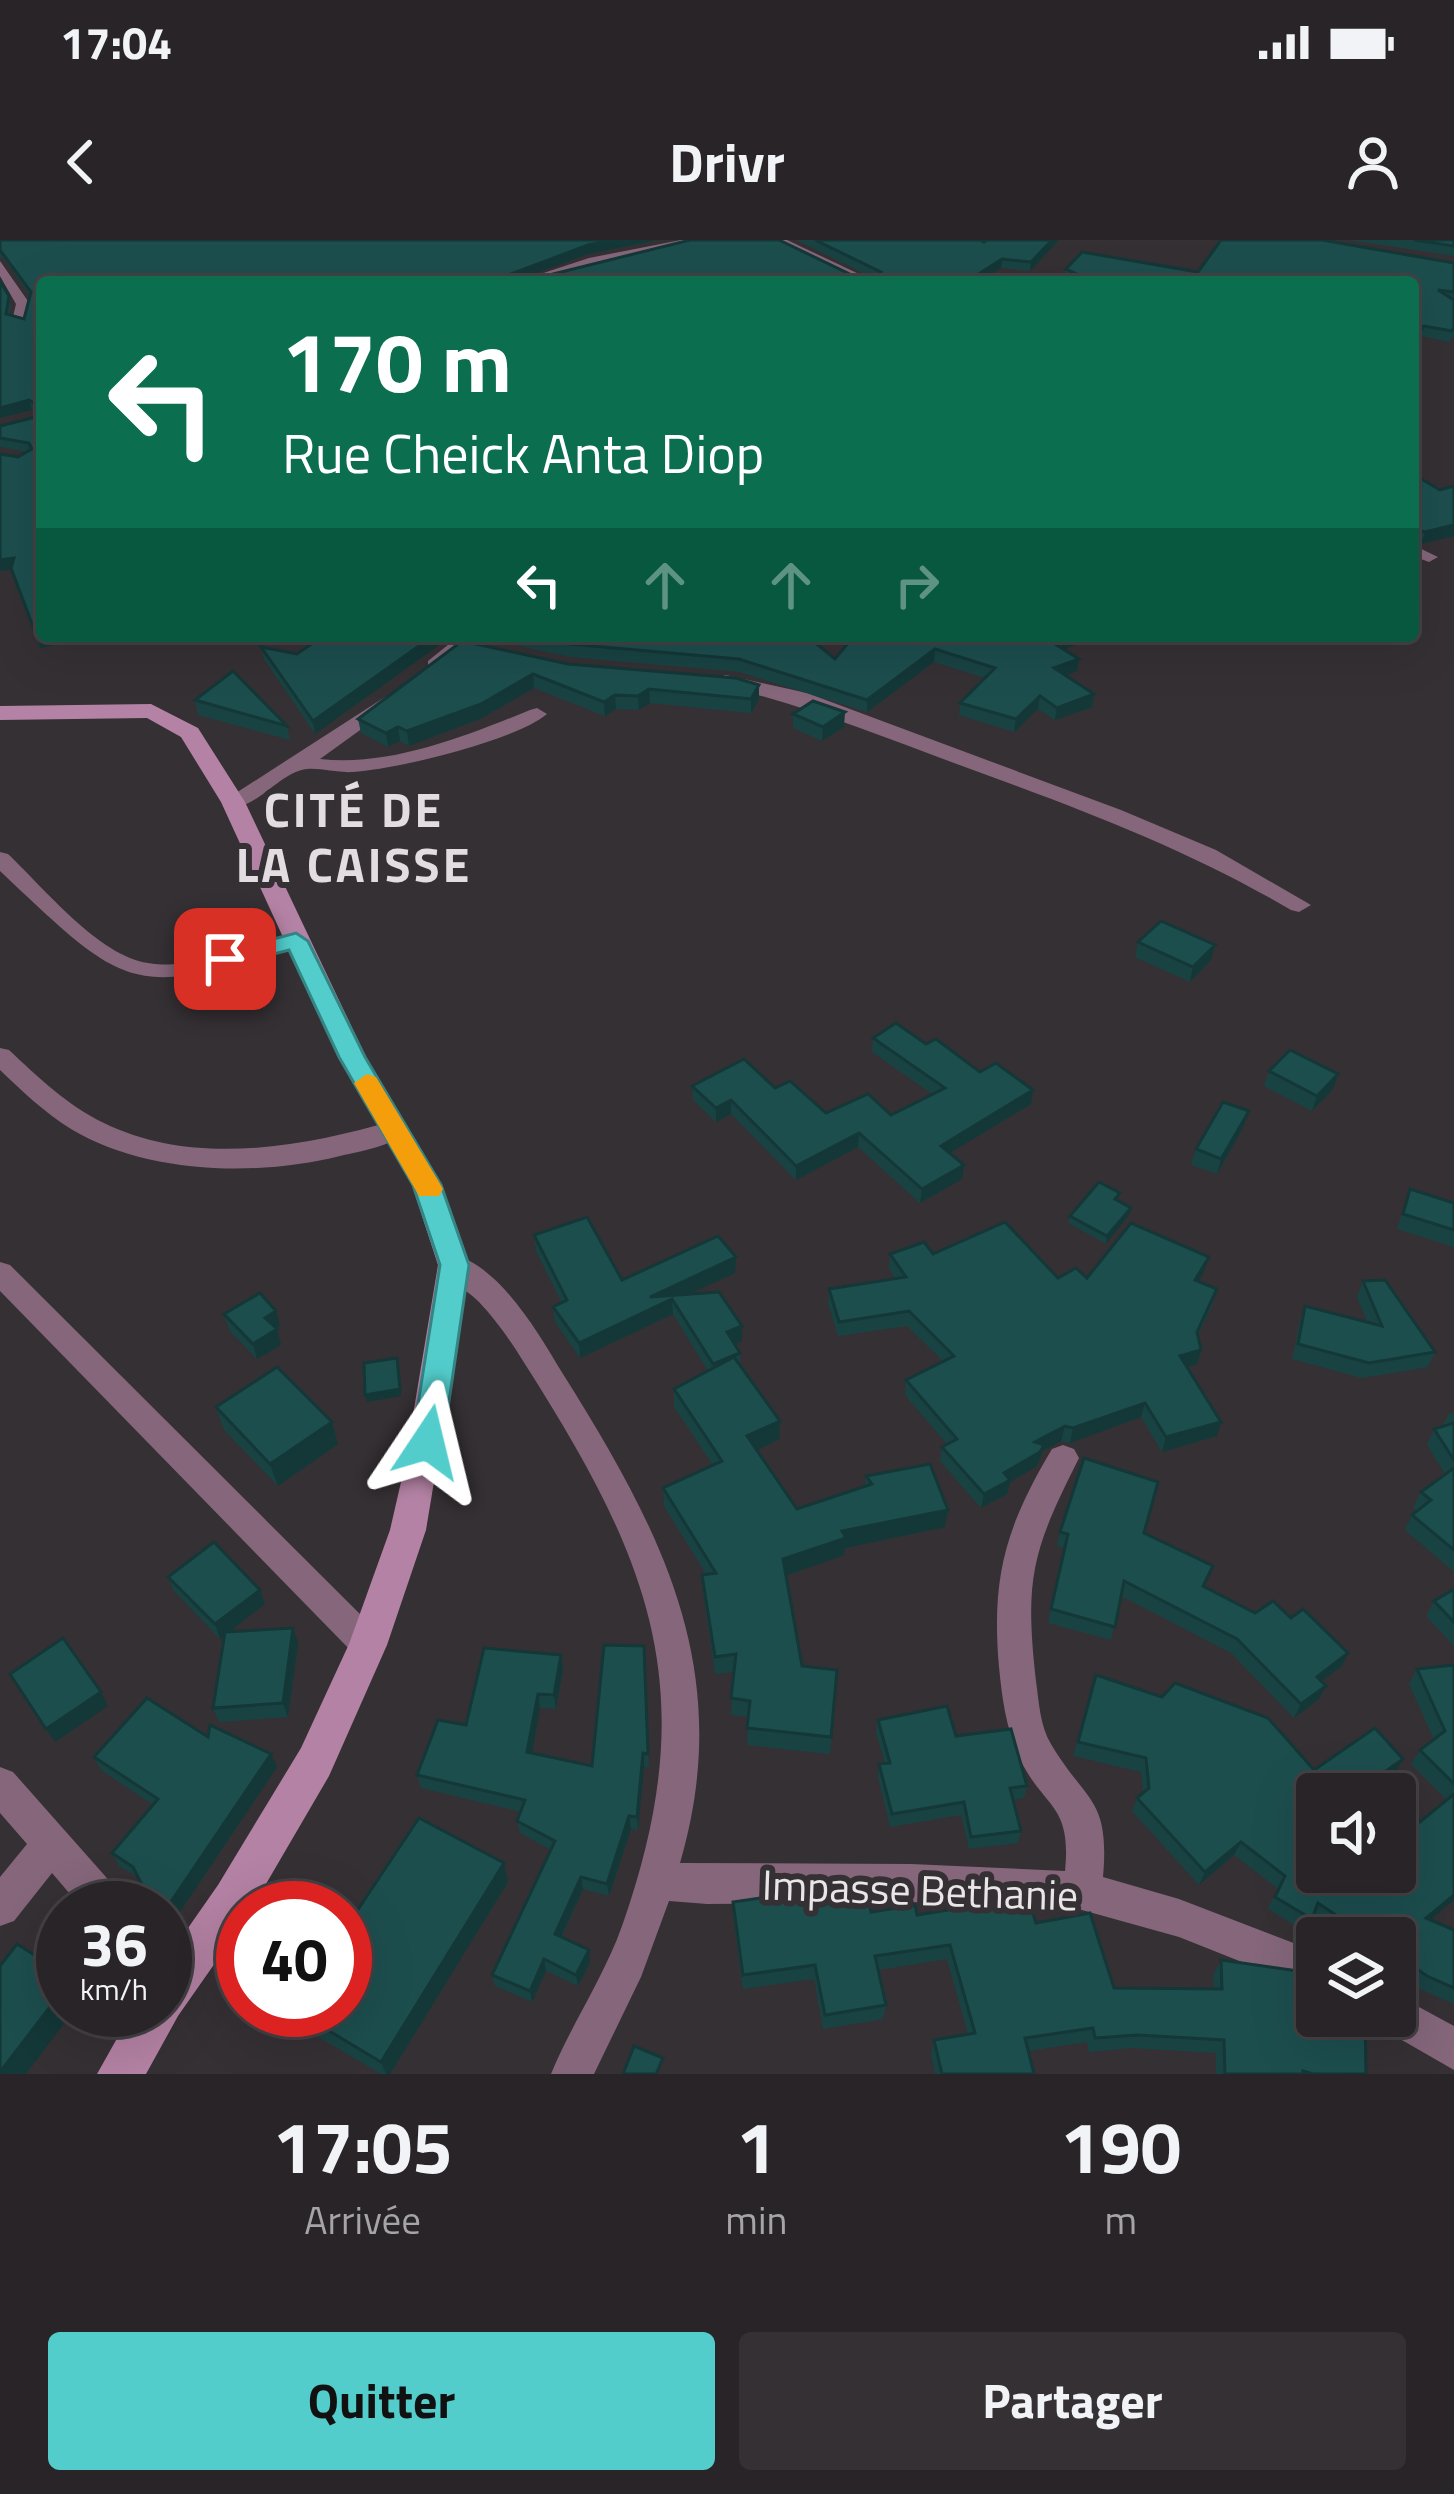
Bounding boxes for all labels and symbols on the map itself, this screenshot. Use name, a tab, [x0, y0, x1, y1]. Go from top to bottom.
district label: CITÉ DE LA CAISSE	[236, 773, 472, 901]
pin	[174, 908, 276, 1010]
position arrow	[365, 1379, 491, 1505]
street label: Impasse Bethanie	[761, 1851, 1079, 1927]
speed limit sign: 40	[216, 1881, 372, 2037]

